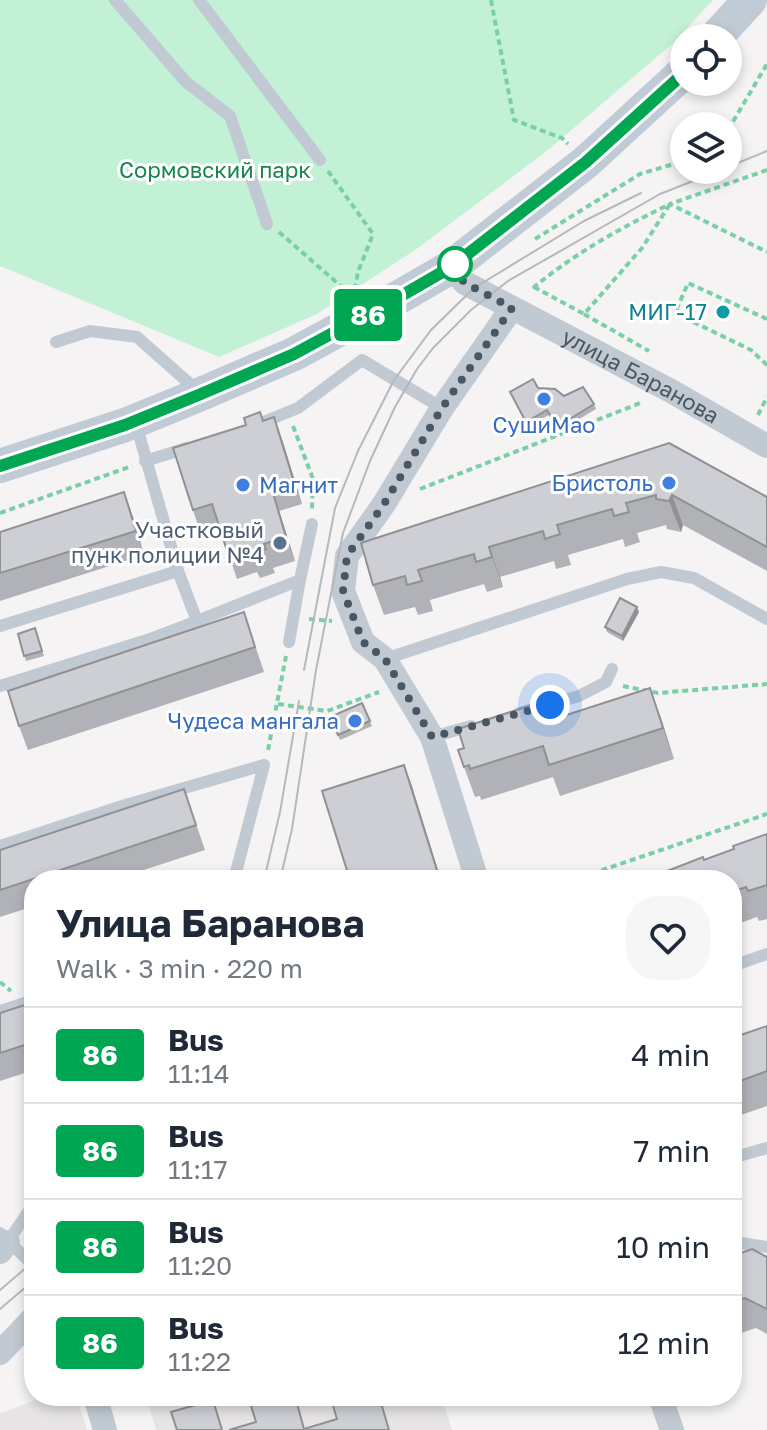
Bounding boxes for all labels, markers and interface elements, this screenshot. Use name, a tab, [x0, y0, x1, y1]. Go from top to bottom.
map controls	[670, 24, 742, 184]
button: locate	[670, 24, 742, 96]
button: layers	[670, 112, 742, 184]
park label: Сормовский парк	[119, 156, 311, 183]
unlabelled marker	[438, 247, 472, 281]
line badge: 86	[332, 289, 404, 341]
text: 86	[350, 298, 386, 331]
place label: МИГ-17	[628, 298, 707, 325]
marker: МИГ-17	[714, 303, 732, 321]
street label: улица Баранова	[558, 322, 724, 429]
marker: СушиМао	[535, 390, 553, 408]
place label: СушиМао	[492, 411, 596, 438]
place label: Бристоль	[551, 469, 653, 496]
place label: Магнит	[259, 471, 338, 498]
marker: Бристоль	[660, 474, 678, 492]
marker: Магнит	[234, 476, 252, 494]
place label: Участковый пунк полиции №4	[71, 516, 264, 568]
marker: Участковый пунк полиции №4	[271, 534, 289, 552]
your location	[530, 685, 570, 725]
place label: Чудеса мангала	[168, 707, 339, 734]
marker: Чудеса мангала	[346, 712, 364, 730]
button: heart	[626, 896, 710, 980]
text: Улица Баранова	[56, 900, 364, 945]
text: Walk · 3 min · 220 m	[56, 953, 303, 984]
text: Bus	[168, 1022, 224, 1058]
text: 4 min	[631, 1037, 710, 1073]
text: 86	[82, 1038, 118, 1071]
text: 11:14	[168, 1058, 230, 1089]
text: Bus	[168, 1118, 224, 1154]
text: 7 min	[634, 1133, 710, 1169]
text: 86	[82, 1134, 118, 1167]
text: 11:17	[168, 1154, 227, 1185]
text: Bus	[168, 1214, 224, 1250]
text: 10 min	[616, 1229, 710, 1265]
text: 86	[82, 1230, 118, 1263]
text: 11:20	[168, 1250, 232, 1281]
text: Bus	[168, 1310, 224, 1346]
text: 12 min	[618, 1325, 710, 1361]
text: 86	[82, 1326, 118, 1359]
text: 11:22	[168, 1346, 231, 1377]

